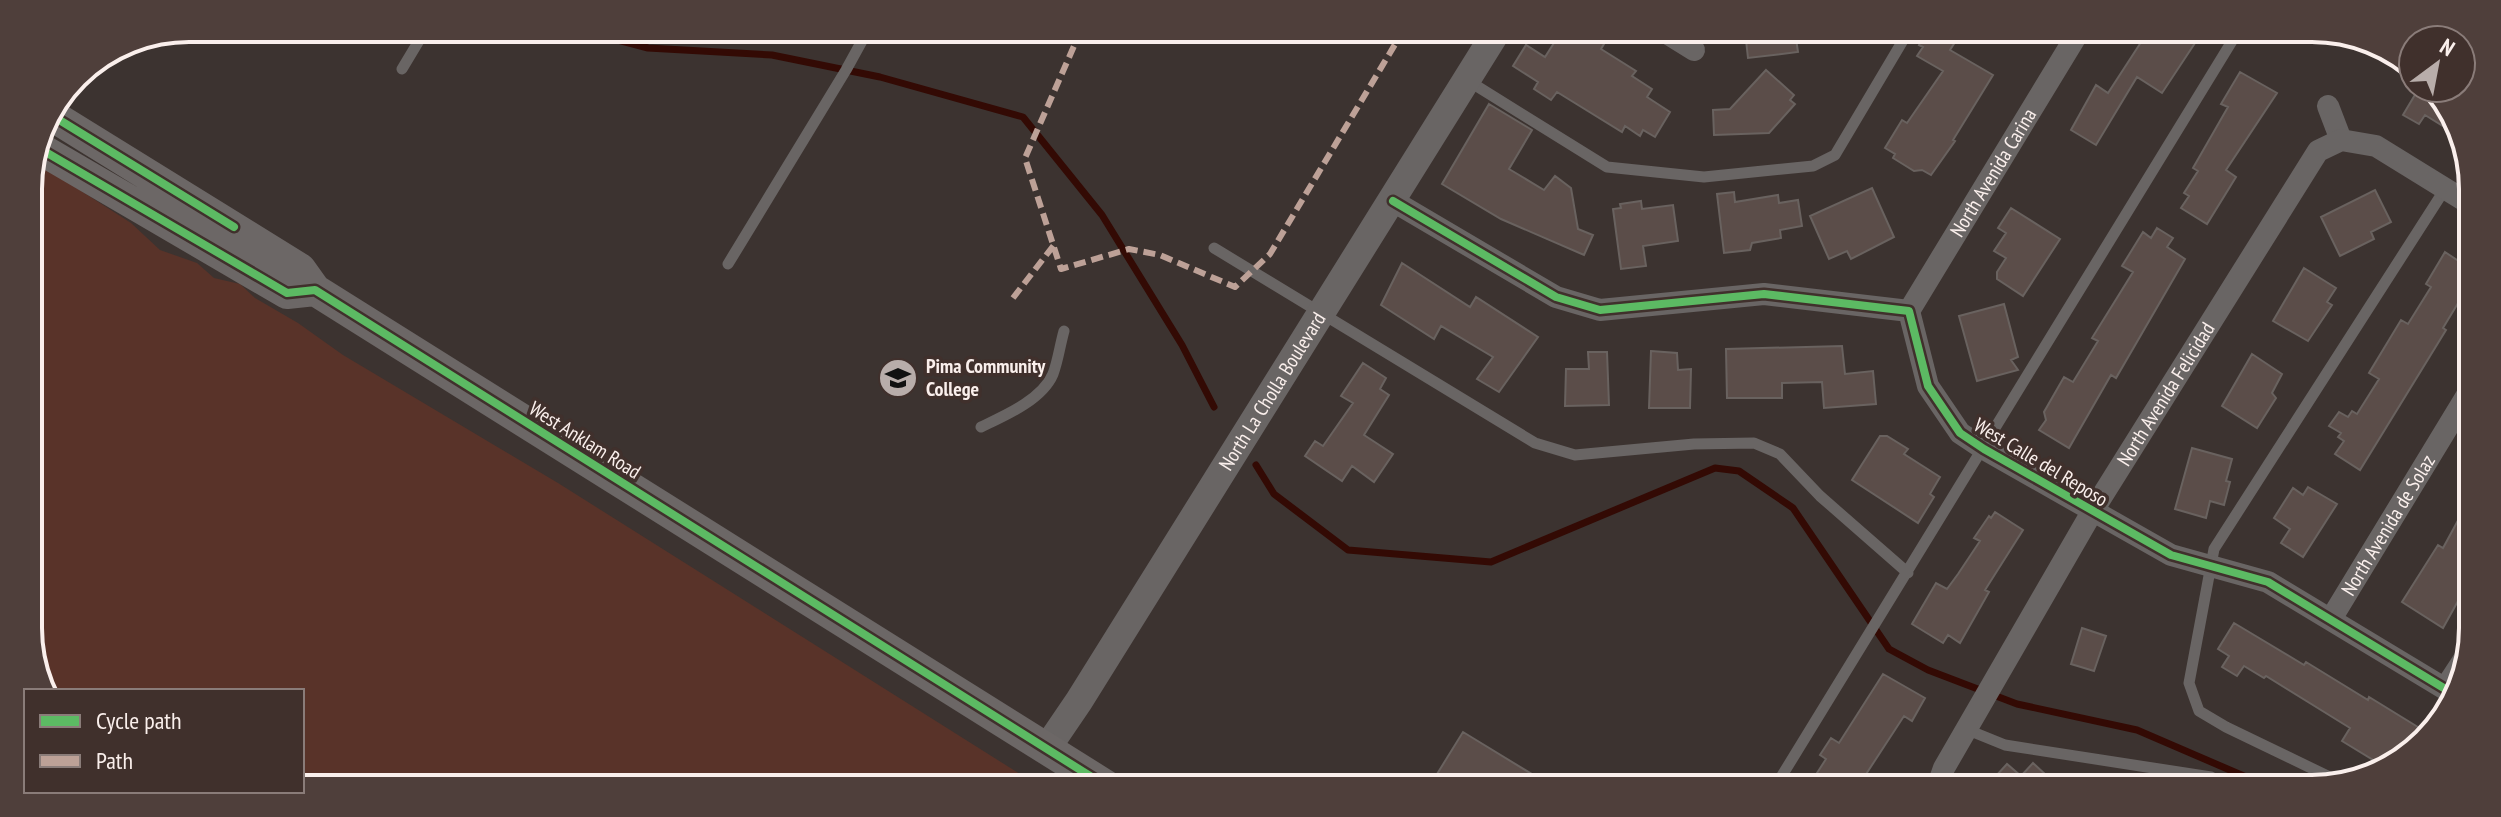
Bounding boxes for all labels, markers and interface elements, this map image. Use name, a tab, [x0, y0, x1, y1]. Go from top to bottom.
north arrow	[2397, 24, 2477, 104]
text: N	[2435, 32, 2460, 62]
street label: North Avenida Carina	[1944, 104, 2042, 242]
street label: North La Cholla Boulevard	[1213, 307, 1331, 475]
street label: North Avenida Felicidad	[2111, 317, 2221, 471]
place label: Pima Community College	[926, 353, 1046, 402]
school or university icon: Pima Community College	[877, 357, 919, 399]
street label: West Anklam Road	[524, 395, 646, 485]
street label: West Calle del Reposo	[1969, 412, 2113, 512]
street label: North Avenida de Solaz	[2335, 450, 2441, 600]
legend	[24, 689, 304, 793]
text: Cycle path	[96, 705, 182, 736]
text: Path	[96, 745, 133, 776]

